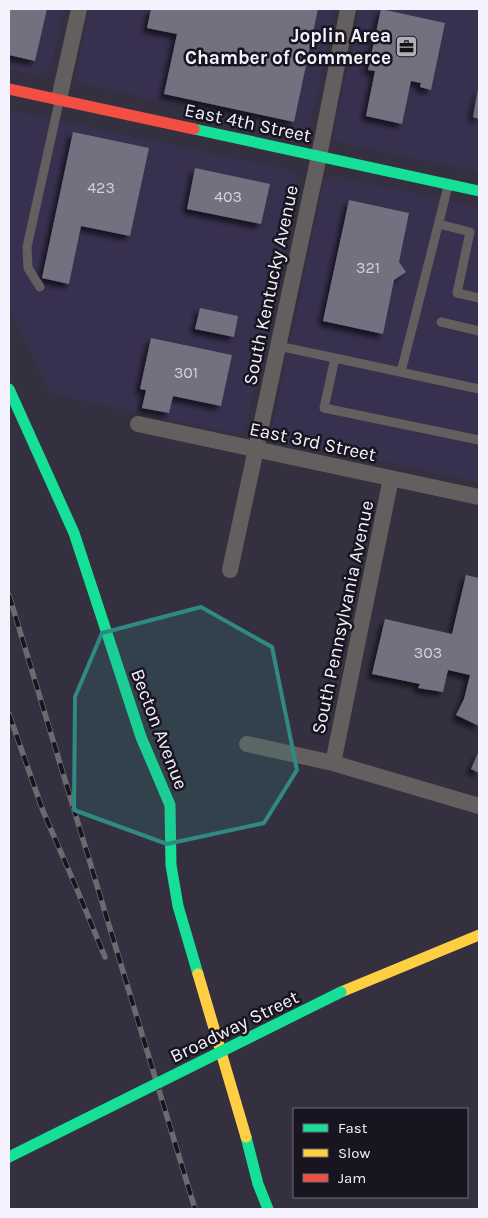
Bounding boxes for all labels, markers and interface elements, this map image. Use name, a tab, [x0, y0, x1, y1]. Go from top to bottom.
place label: Joplin Area Chamber of Commerce	[185, 25, 391, 69]
office icon: Joplin Area Chamber of Commerce	[395, 34, 419, 58]
street label: East 4th Street	[183, 99, 313, 147]
house number: 423	[87, 178, 115, 197]
street label: South Kentucky Avenue	[239, 183, 303, 387]
house number: 403	[214, 187, 242, 206]
house number: 321	[356, 258, 380, 277]
house number: 301	[174, 363, 198, 382]
street label: East 3rd Street	[248, 418, 378, 466]
street label: South Pennsylvania Avenue	[307, 498, 378, 736]
house number: 303	[414, 643, 442, 662]
street label: Becton Avenue	[126, 666, 192, 793]
street label: Broadway Street	[166, 986, 302, 1068]
legend	[293, 1108, 468, 1198]
text: Fast	[338, 1119, 368, 1137]
text: Slow	[338, 1144, 370, 1162]
text: Jam	[338, 1169, 366, 1187]

